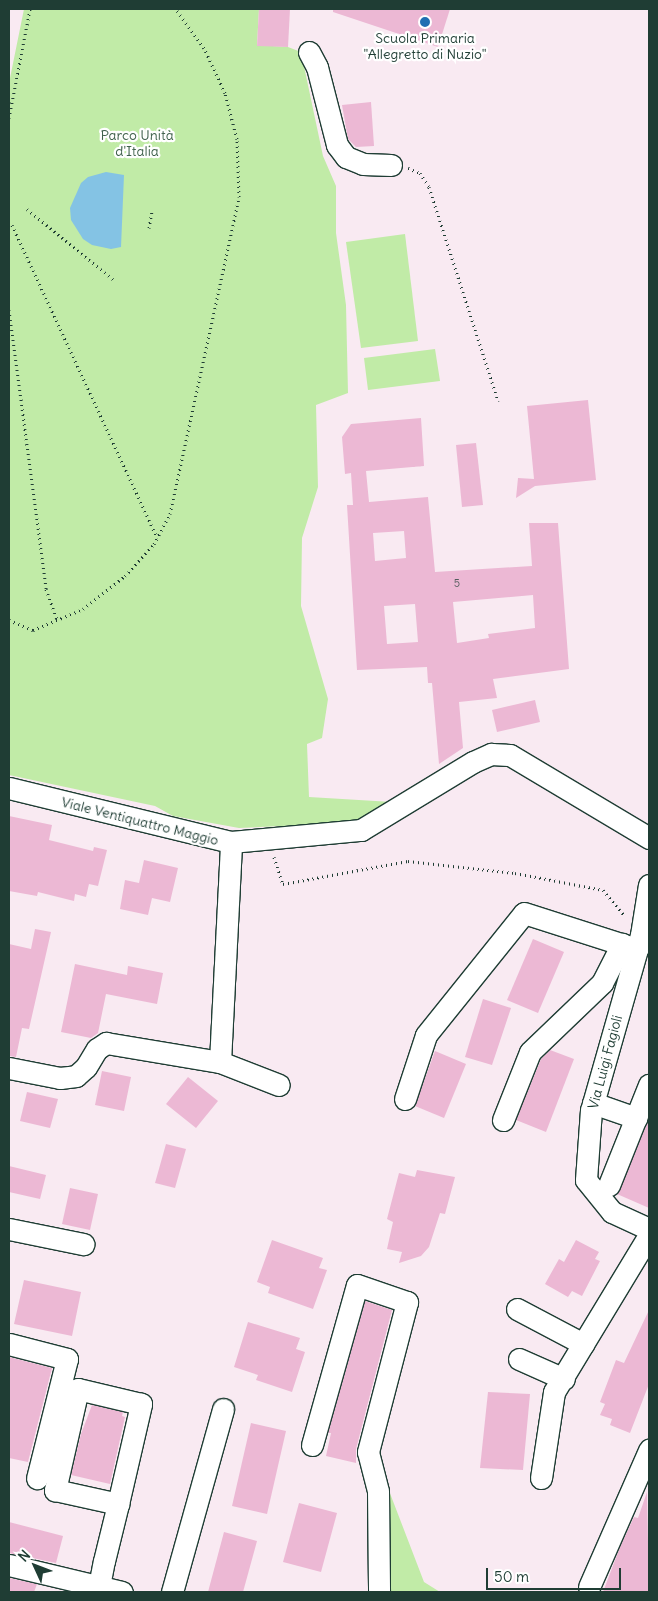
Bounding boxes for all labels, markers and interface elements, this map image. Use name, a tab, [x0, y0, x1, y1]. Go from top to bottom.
marker: Scuola Primaria "Allegretto di Nuzio"	[419, 16, 431, 28]
place label: Scuola Primaria "Allegretto di Nuzio"	[363, 30, 487, 62]
park label: Parco Unità d'Italia	[100, 127, 174, 160]
house number: 5	[454, 576, 460, 590]
street label: Viale Ventiquattro Maggio	[60, 793, 220, 849]
street label: Via Luigi Fagioli	[584, 1013, 626, 1111]
north arrow	[10, 1541, 60, 1591]
text: N	[14, 1546, 34, 1565]
scale bar	[488, 1558, 623, 1590]
text: 50 m	[494, 1567, 529, 1586]

